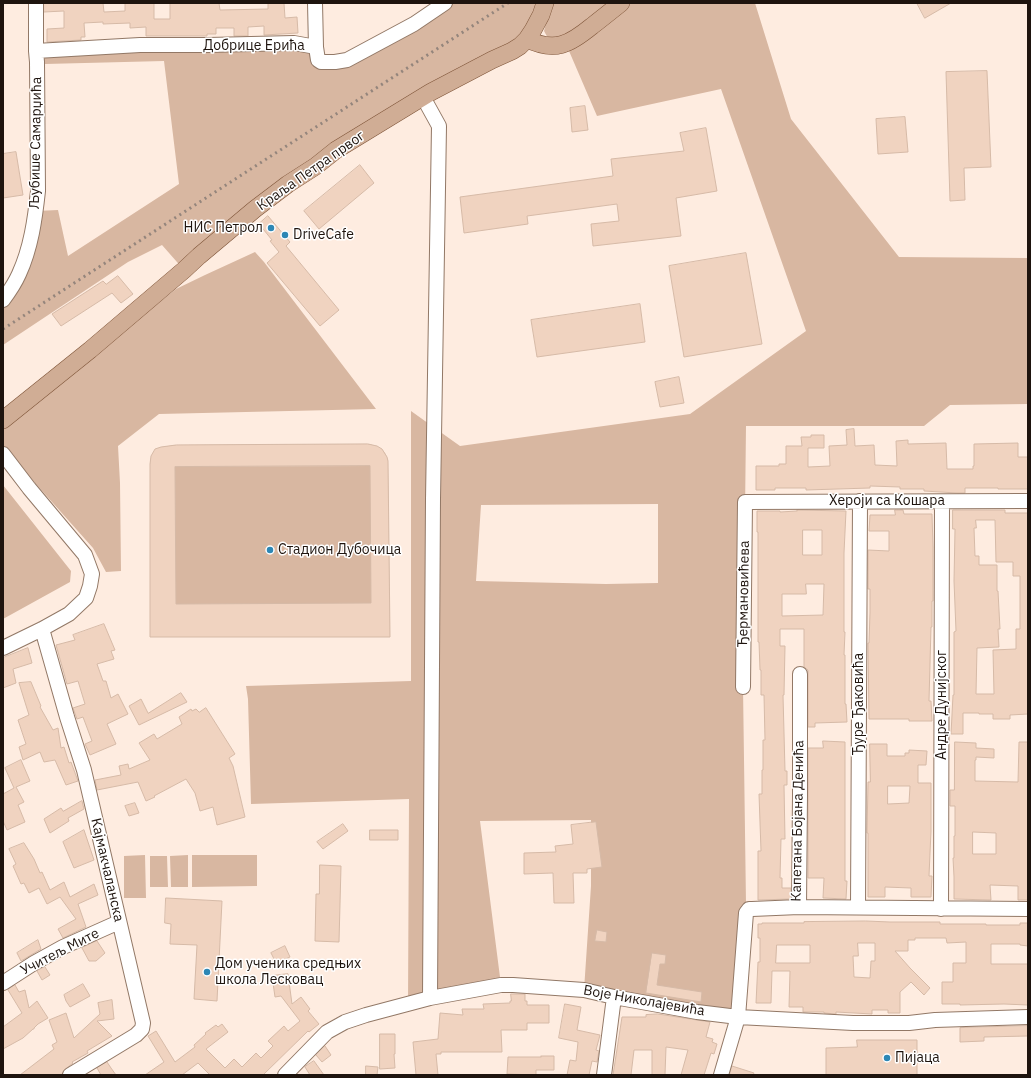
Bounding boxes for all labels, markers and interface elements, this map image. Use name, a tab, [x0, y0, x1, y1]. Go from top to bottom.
street label: Добрице Ерића	[203, 38, 305, 54]
street label: Љубише Самарџића	[26, 77, 46, 209]
street label: Краља Петра првог	[254, 128, 368, 214]
place label: НИС Петрол	[184, 220, 263, 236]
marker: НИС Петрол	[266, 223, 276, 233]
place label: DriveCafe	[293, 227, 354, 243]
marker: DriveCafe	[280, 230, 290, 240]
street label: Хероји са Кошара	[829, 493, 945, 509]
street label: Ђермановићева	[735, 540, 753, 648]
place label: Стадион Дубочица	[278, 542, 401, 558]
marker: Стадион Дубочица	[265, 545, 275, 555]
street label: Андре Дунијског	[934, 650, 950, 760]
street label: Ђуре Ђаковића	[851, 653, 867, 755]
street label: Капетана Бојана Денића	[788, 740, 808, 902]
street label: Кајмакчаланска	[87, 817, 127, 923]
street label: Учитељ Мите	[18, 925, 102, 979]
place label: Дом ученика средњих школа Лесковац	[215, 956, 361, 988]
marker: Дом ученика средњих школа Лесковац	[202, 967, 212, 977]
street label: Воје Николајевића	[582, 982, 706, 1020]
place label: Пијаца	[895, 1050, 940, 1066]
marker: Пијаца	[882, 1053, 892, 1063]

